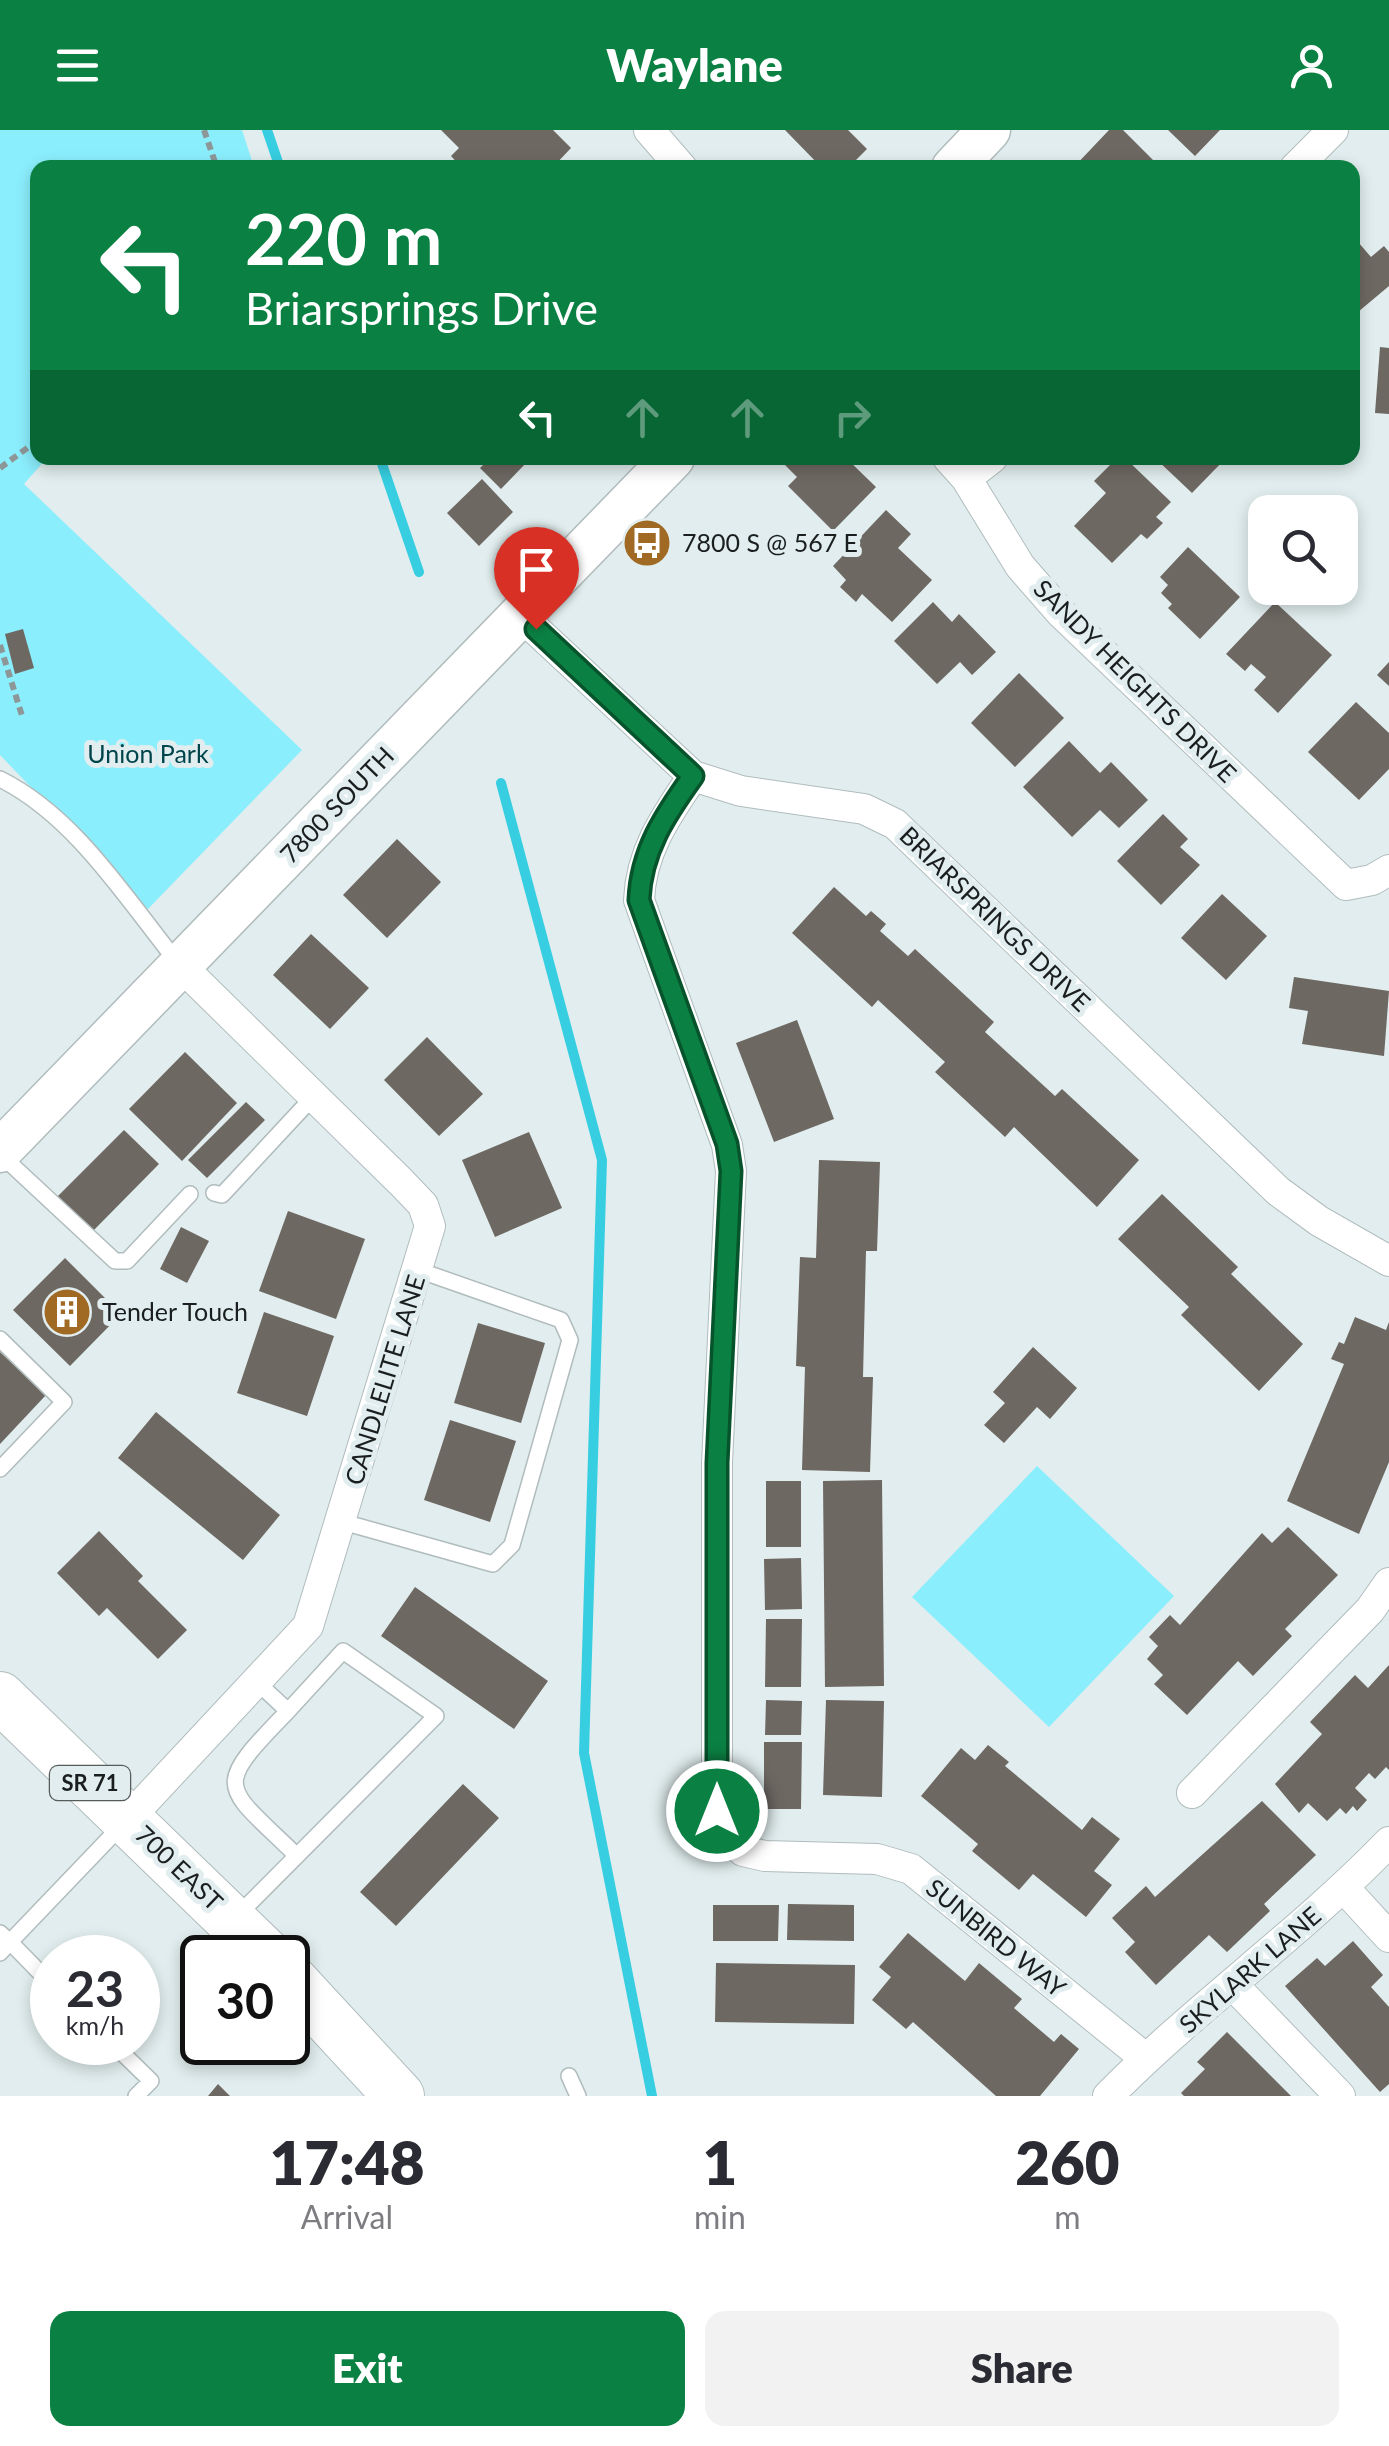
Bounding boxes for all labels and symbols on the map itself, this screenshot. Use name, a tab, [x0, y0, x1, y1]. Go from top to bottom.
bus stop icon: 7800 S @ 567 E	[621, 517, 673, 569]
pin	[494, 527, 579, 630]
place label: 7800 S @ 567 E	[682, 527, 858, 557]
street label: SANDY HEIGHTS DRIVE	[1028, 573, 1243, 788]
park label: Union Park	[87, 738, 209, 768]
street label: 7800 SOUTH	[273, 740, 399, 869]
street label: BRIARSPRINGS DRIVE	[894, 820, 1097, 1017]
street label: CANDLELITE LANE	[338, 1271, 430, 1488]
building icon: Tender Touch	[41, 1286, 93, 1338]
place label: Tender Touch	[102, 1296, 248, 1326]
position arrow	[665, 1759, 769, 1863]
road number: SR 71	[50, 1766, 130, 1800]
street label: 700 EAST	[130, 1818, 230, 1916]
street label: SUNBIRD WAY	[921, 1872, 1073, 2003]
street label: SKYLARK LANE	[1173, 1900, 1326, 2039]
speed limit sign: 30	[180, 1935, 310, 2065]

